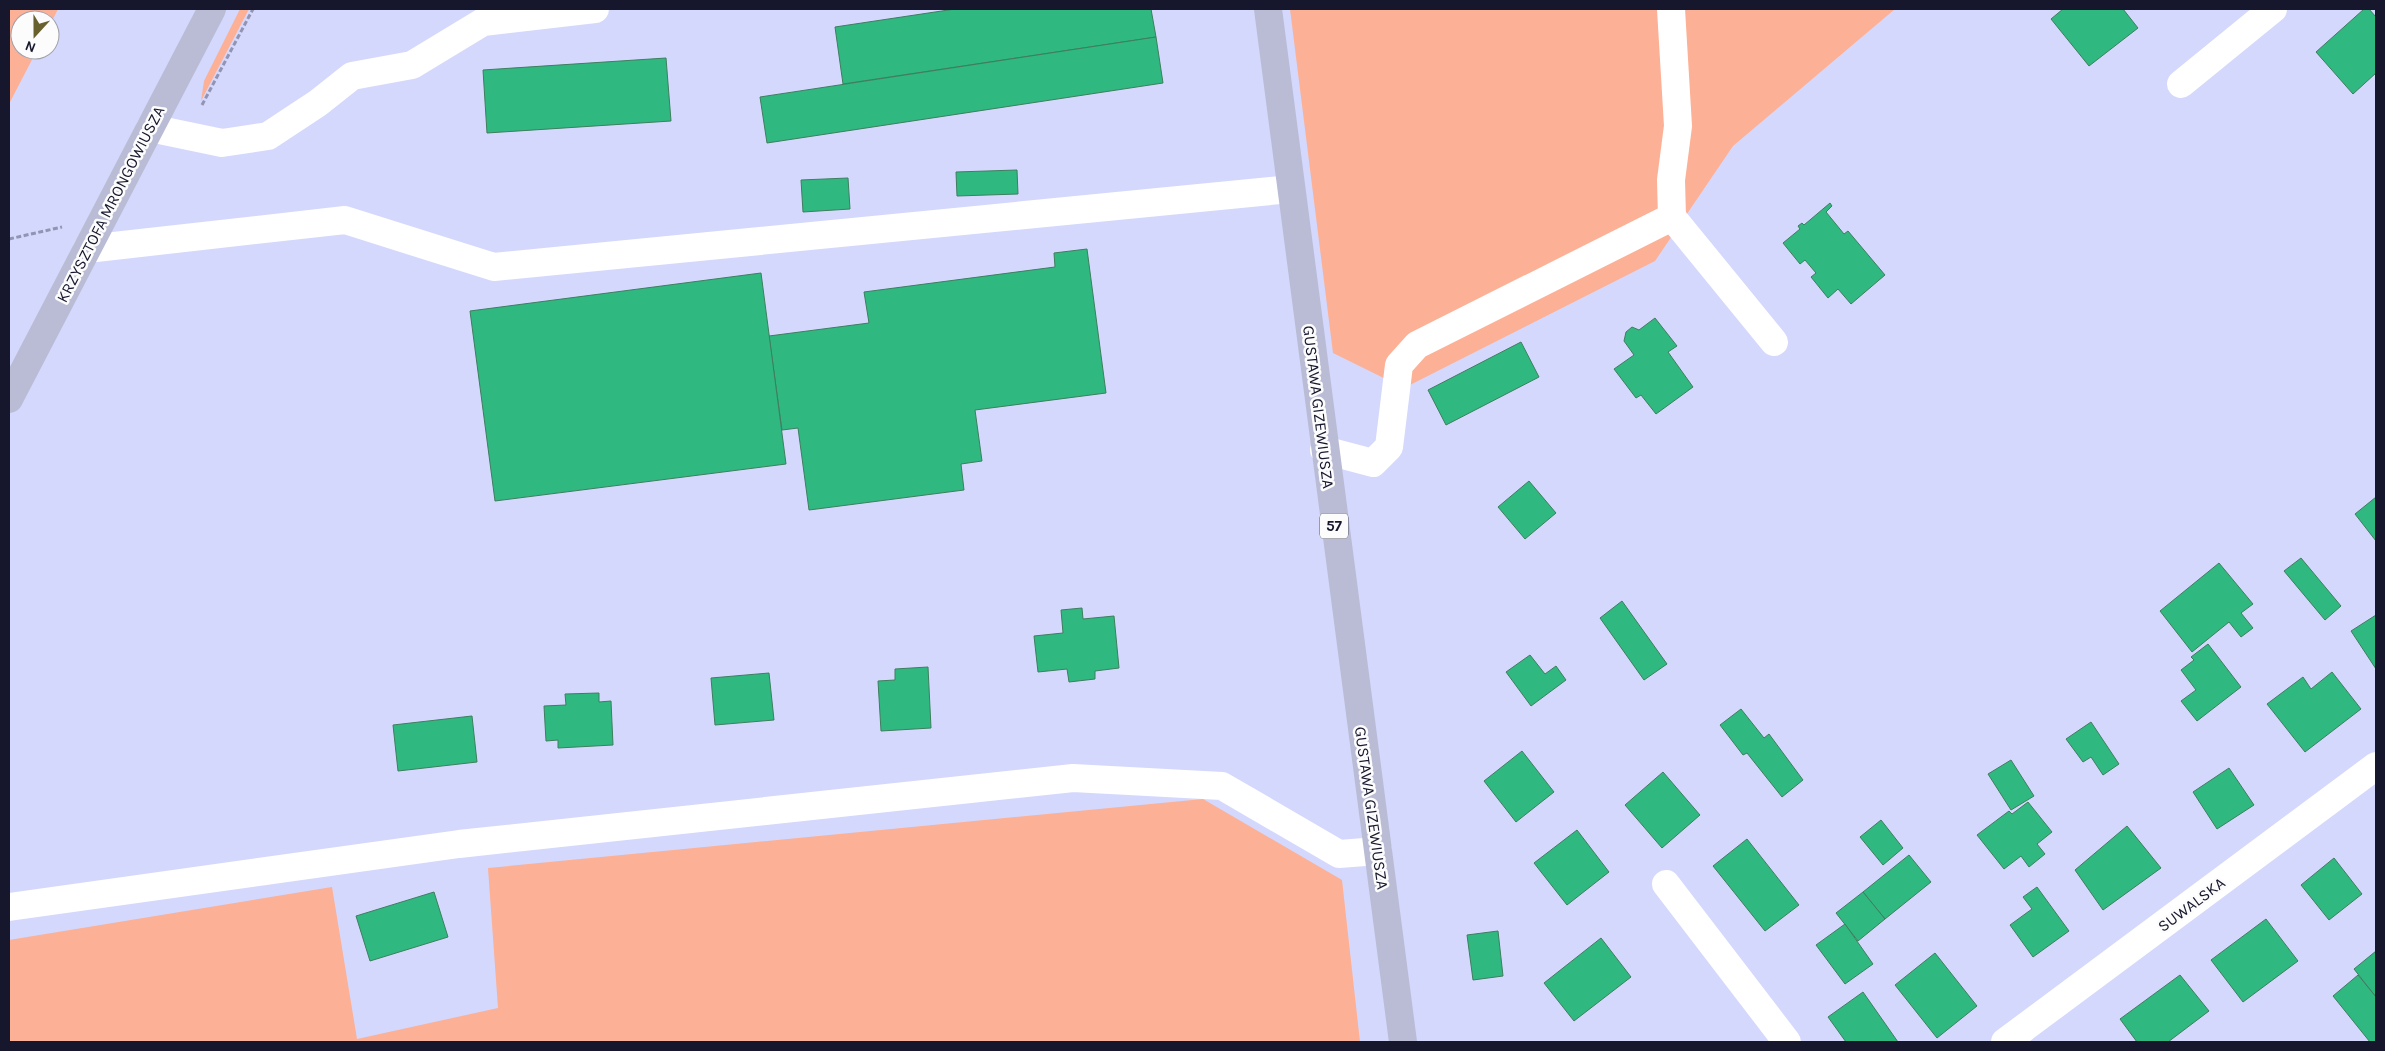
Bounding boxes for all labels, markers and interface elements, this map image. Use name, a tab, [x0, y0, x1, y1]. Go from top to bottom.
north arrow	[10, 10, 60, 60]
text: N	[23, 37, 38, 56]
street label: KRZYSZTOFA MRONGOWIUSZA	[52, 103, 168, 306]
street label: GUSTAWA GIZEWIUSZA	[1299, 324, 1338, 490]
road number: 57	[1320, 514, 1348, 538]
street label: GUSTAWA GIZEWIUSZA	[1351, 725, 1392, 891]
street label: SUWALSKA	[2154, 873, 2229, 936]

